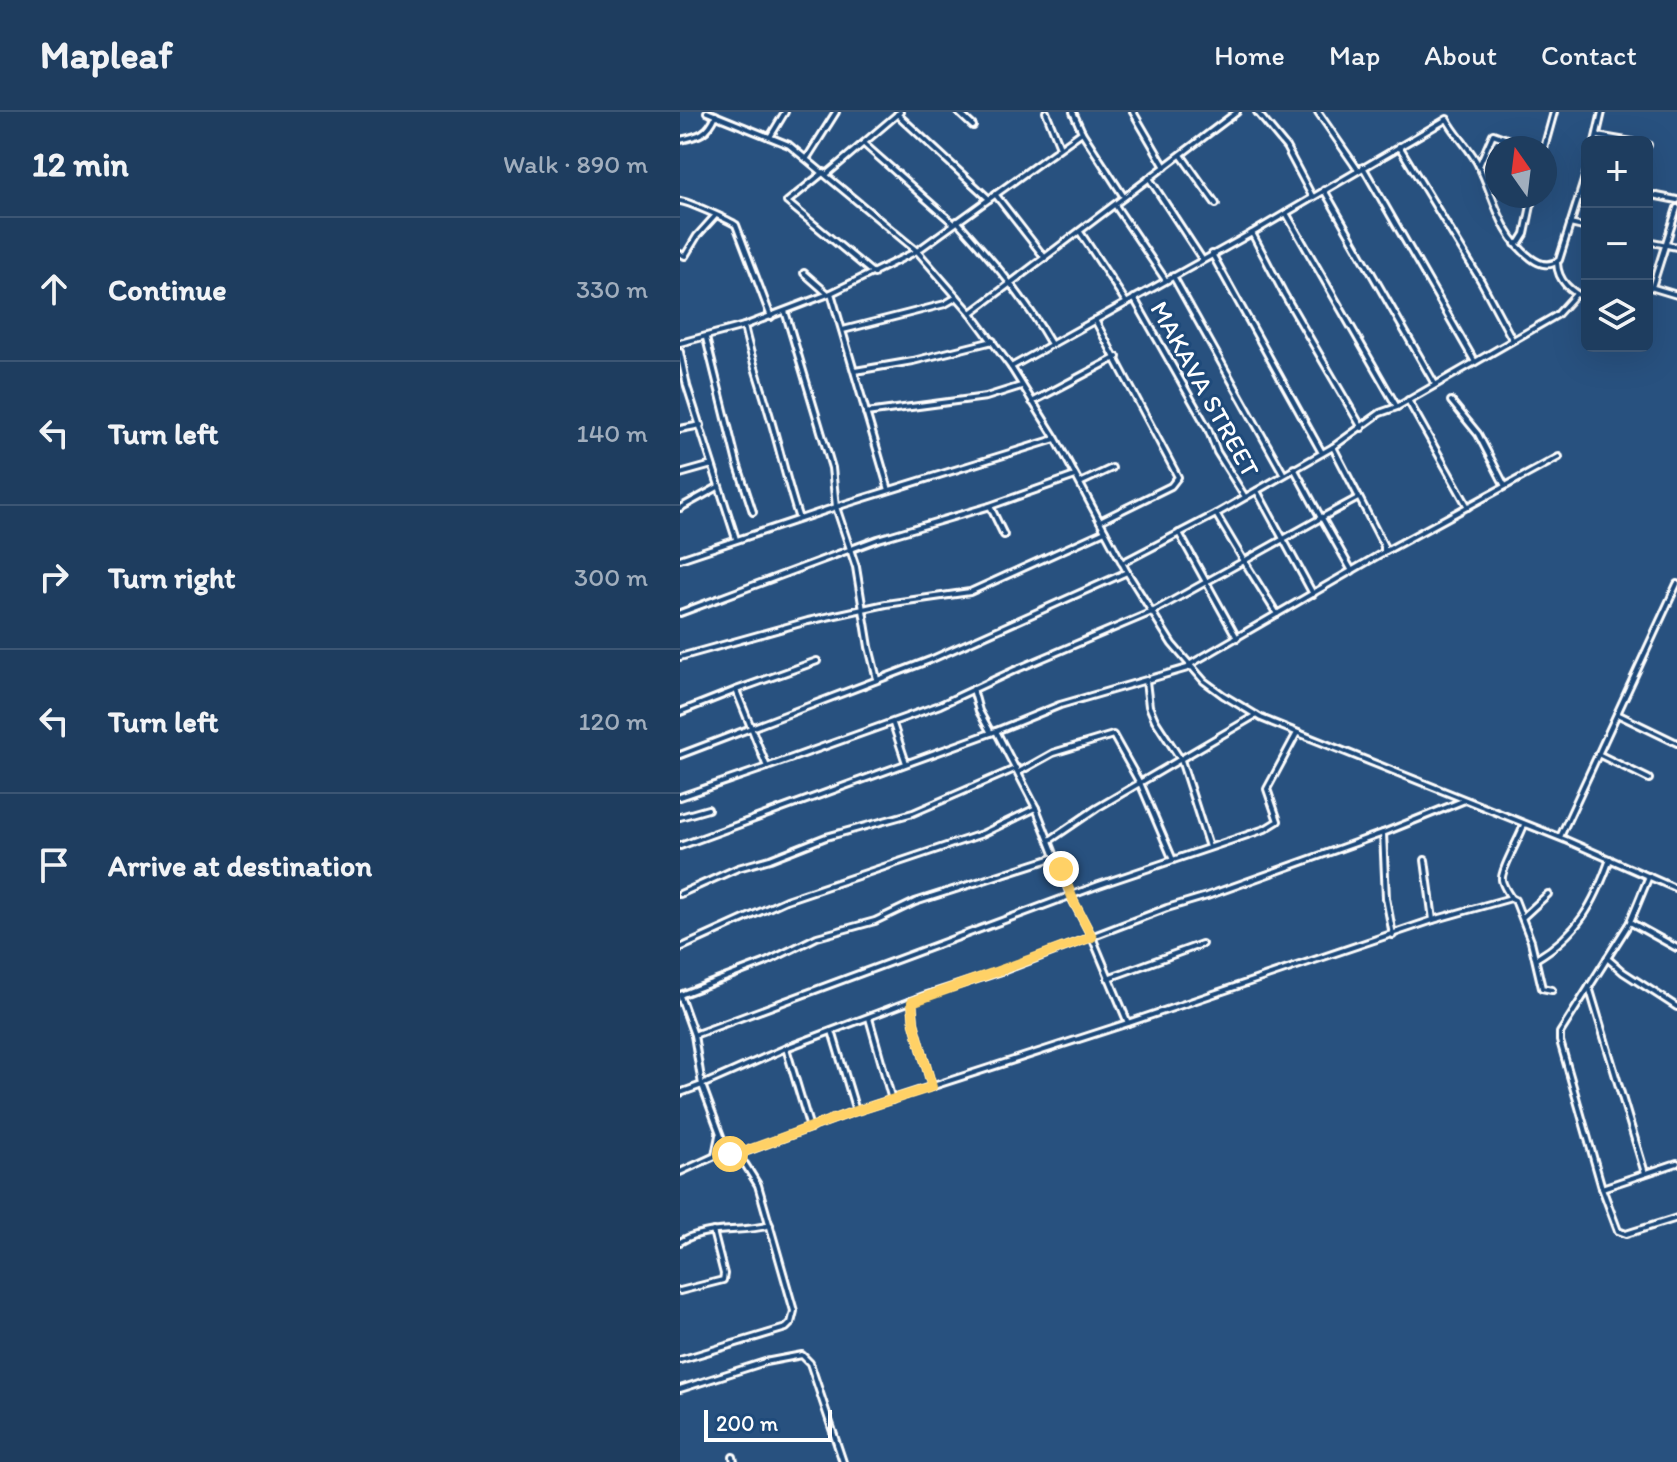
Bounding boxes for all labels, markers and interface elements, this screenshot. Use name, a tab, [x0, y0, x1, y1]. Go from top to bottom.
text: Mapleaf	[40, 32, 173, 78]
text: Home	[1214, 38, 1285, 72]
text: Map	[1329, 38, 1380, 72]
text: About	[1424, 38, 1497, 72]
text: Contact	[1541, 38, 1637, 72]
north arrow	[1485, 136, 1557, 208]
map controls	[1581, 136, 1653, 352]
button: +	[1581, 136, 1653, 208]
text: 12 min	[32, 144, 129, 185]
text: Walk · 890 m	[503, 148, 648, 180]
button: −	[1581, 208, 1653, 280]
icon: ahead	[32, 267, 76, 311]
text: Continue	[108, 271, 227, 308]
text: 330 m	[576, 273, 648, 305]
button: layers	[1581, 280, 1653, 352]
street label: MAKAVA STREET	[1143, 295, 1267, 483]
icon: left	[32, 411, 76, 455]
text: Turn left	[108, 415, 219, 452]
text: 140 m	[577, 417, 648, 449]
icon: right	[32, 555, 76, 599]
text: Turn right	[108, 559, 236, 596]
text: 300 m	[574, 561, 648, 593]
icon: left	[32, 699, 76, 743]
text: Turn left	[108, 703, 219, 740]
text: 120 m	[579, 705, 648, 737]
icon: arrive	[32, 843, 76, 887]
text: Arrive at destination	[108, 847, 372, 884]
route end	[1043, 851, 1079, 887]
route start	[712, 1136, 748, 1172]
scale bar	[704, 1406, 832, 1442]
text: 200 m	[716, 1410, 778, 1437]

